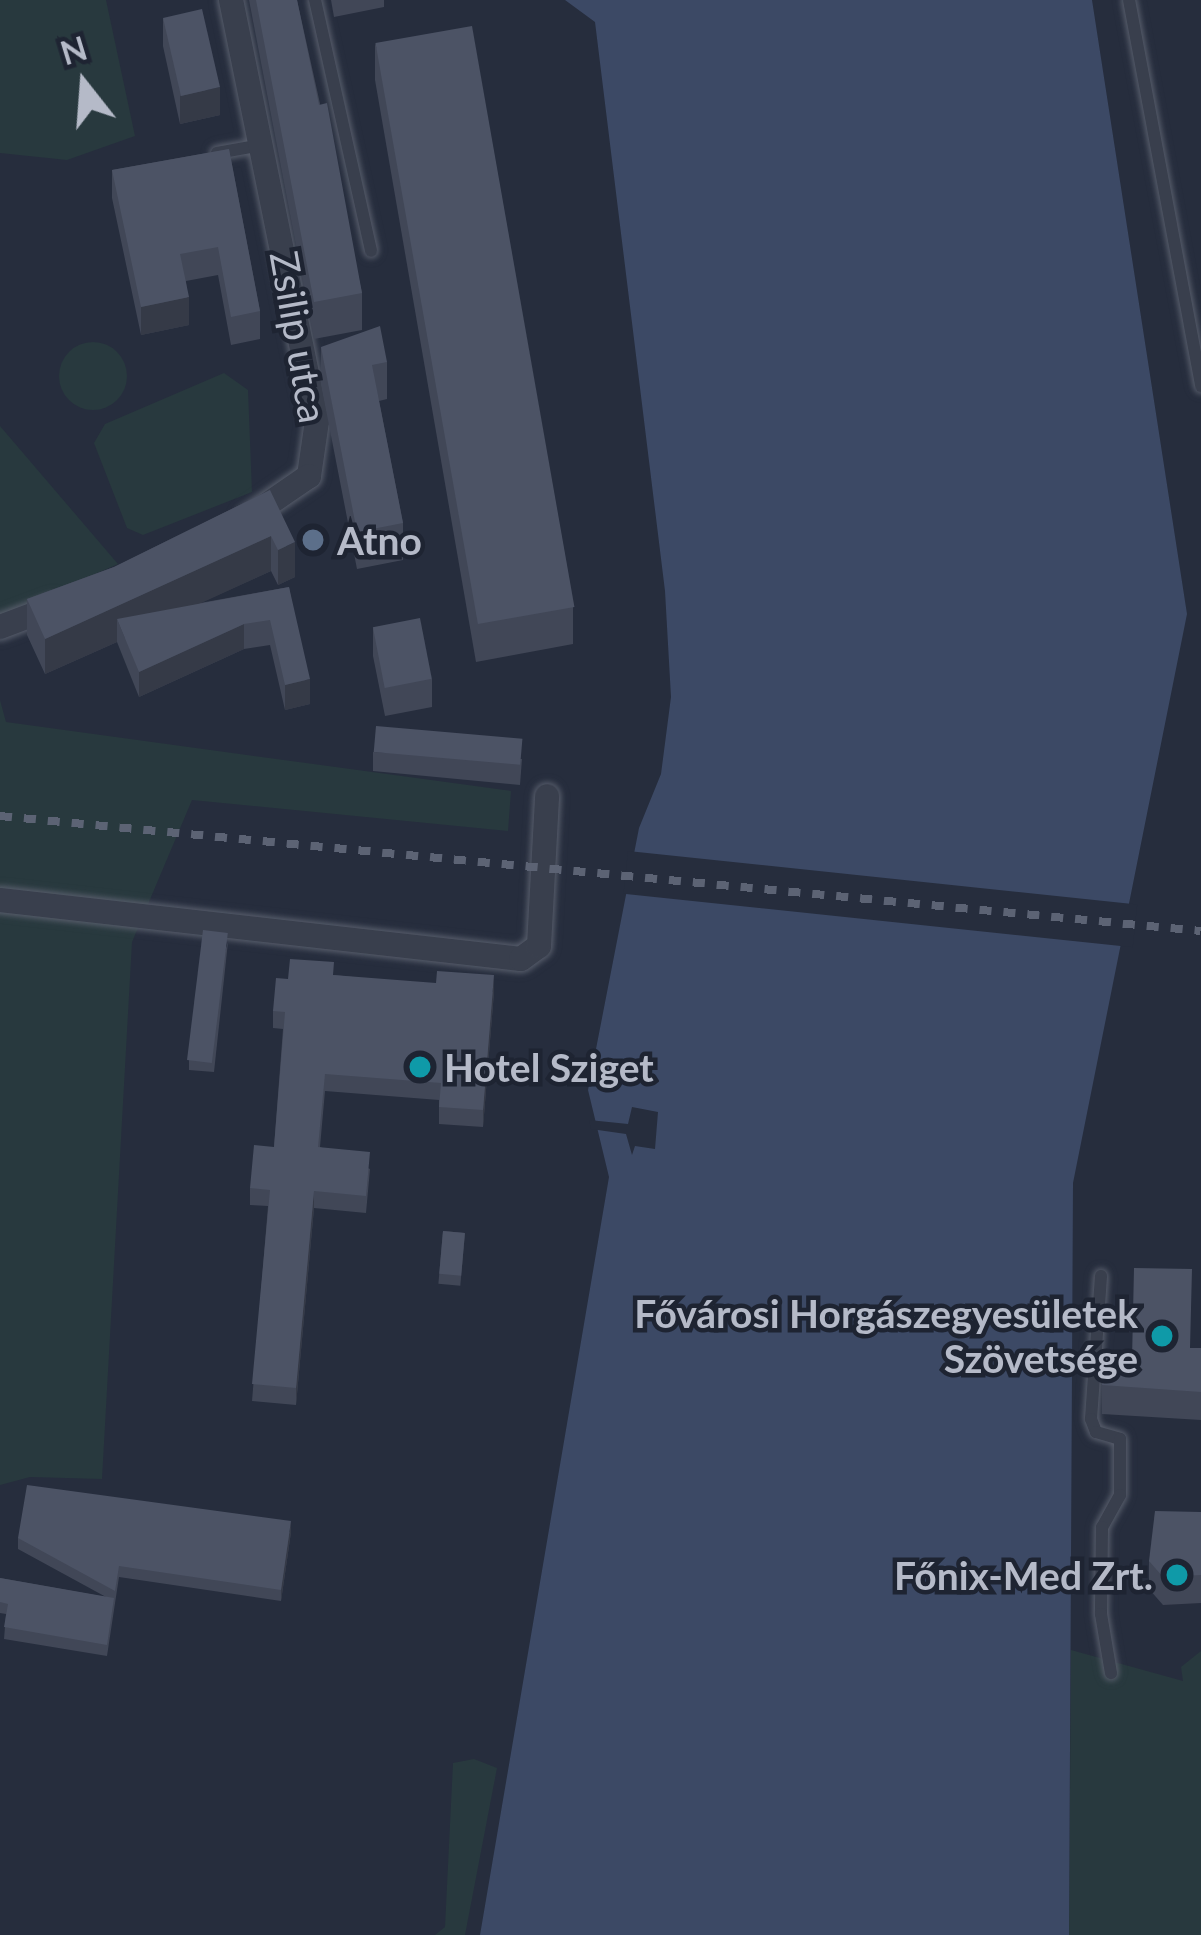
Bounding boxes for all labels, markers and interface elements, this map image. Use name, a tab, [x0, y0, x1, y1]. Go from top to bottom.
north arrow	[24, 24, 144, 144]
text: N	[55, 27, 91, 72]
street label: Zsilip utca	[261, 248, 337, 426]
place label: Atno	[337, 517, 422, 563]
marker: Atno	[300, 527, 326, 553]
place label: Hotel Sziget	[444, 1044, 654, 1090]
marker: Hotel Sziget	[407, 1054, 433, 1080]
place label: Fővárosi Horgászegyesületek Szövetsége	[634, 1291, 1138, 1382]
marker: Fővárosi Horgászegyesületek Szövetsége	[1149, 1323, 1175, 1349]
place label: Főnix-Med Zrt.	[894, 1552, 1153, 1598]
marker: Főnix-Med Zrt.	[1164, 1562, 1190, 1588]

